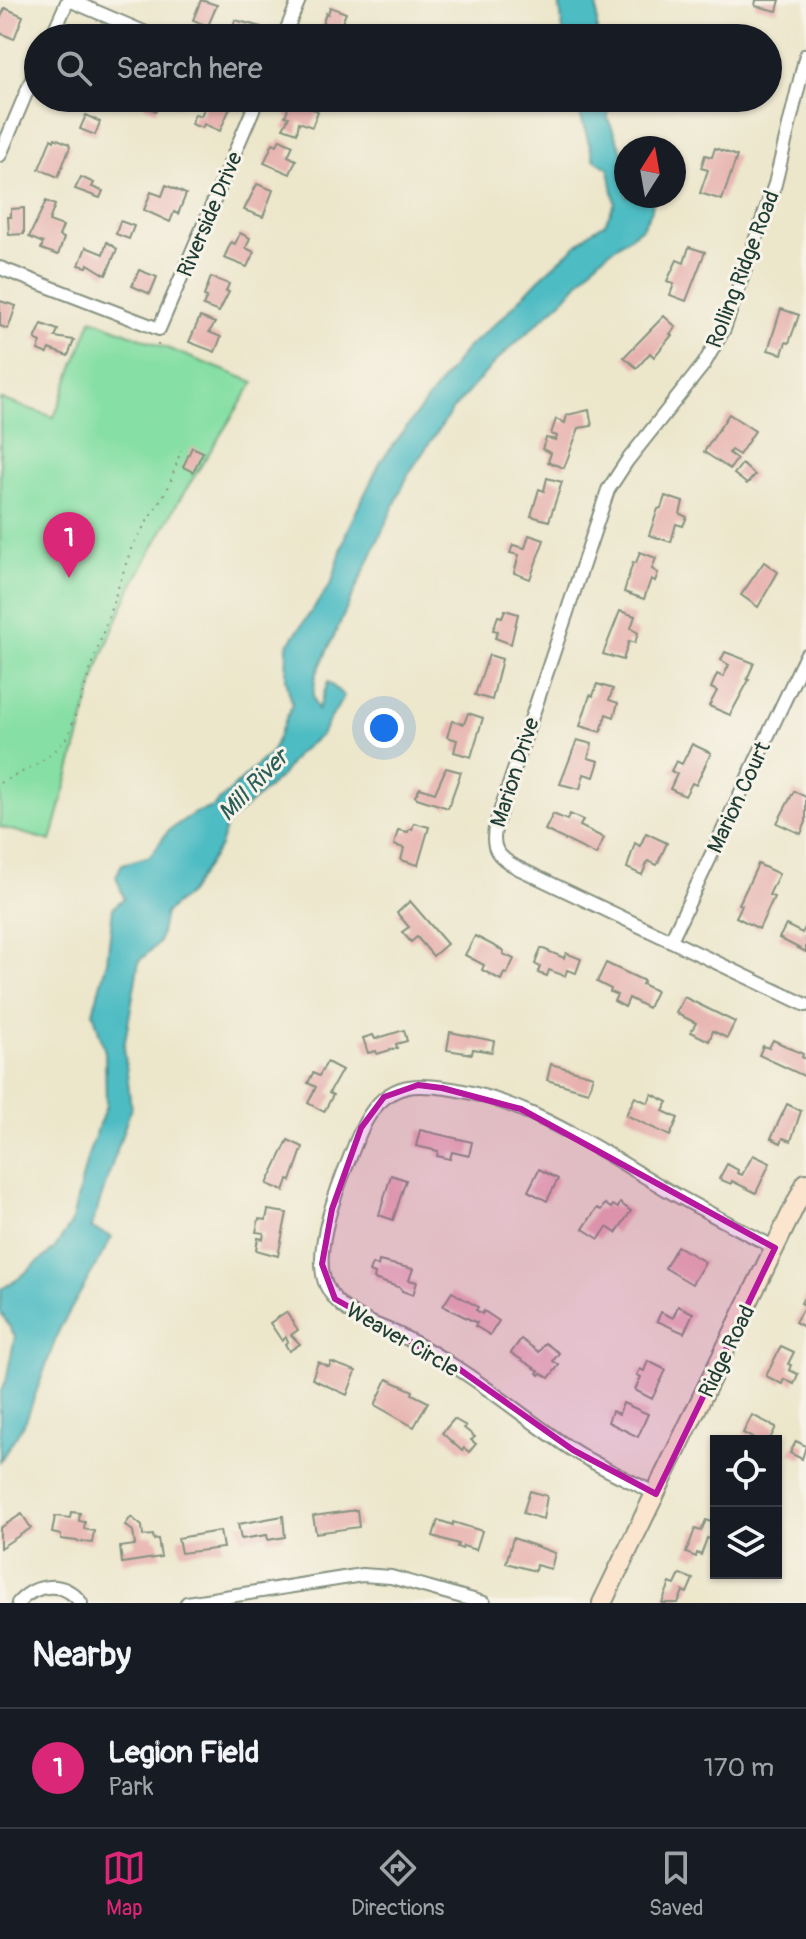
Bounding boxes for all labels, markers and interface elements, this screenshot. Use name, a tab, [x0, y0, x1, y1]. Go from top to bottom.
search box	[24, 24, 782, 112]
icon: search	[52, 46, 96, 90]
text: Search here	[116, 50, 263, 87]
north arrow	[614, 136, 686, 208]
street label: Riverside Drive	[171, 147, 249, 281]
street label: Rolling Ridge Road	[700, 187, 786, 352]
pin: 1	[43, 512, 95, 578]
your location	[364, 708, 404, 748]
street label: Marion Drive	[484, 714, 546, 831]
street label: Marion Court	[701, 737, 777, 858]
water label: Mill River	[212, 741, 297, 827]
street label: Weaver Circle	[341, 1296, 464, 1384]
street label: Ridge Road	[692, 1301, 761, 1402]
map controls	[710, 1435, 782, 1579]
button: locate	[710, 1435, 782, 1507]
button: layers	[710, 1507, 782, 1579]
text: Nearby	[32, 1634, 131, 1677]
text: Legion Field	[108, 1734, 259, 1771]
text: 1	[53, 1752, 63, 1784]
text: 170 m	[704, 1752, 774, 1784]
text: Park	[108, 1771, 154, 1803]
tab: Map	[102, 1846, 146, 1922]
tab: Directions	[351, 1846, 444, 1922]
tab: Saved	[649, 1846, 704, 1922]

